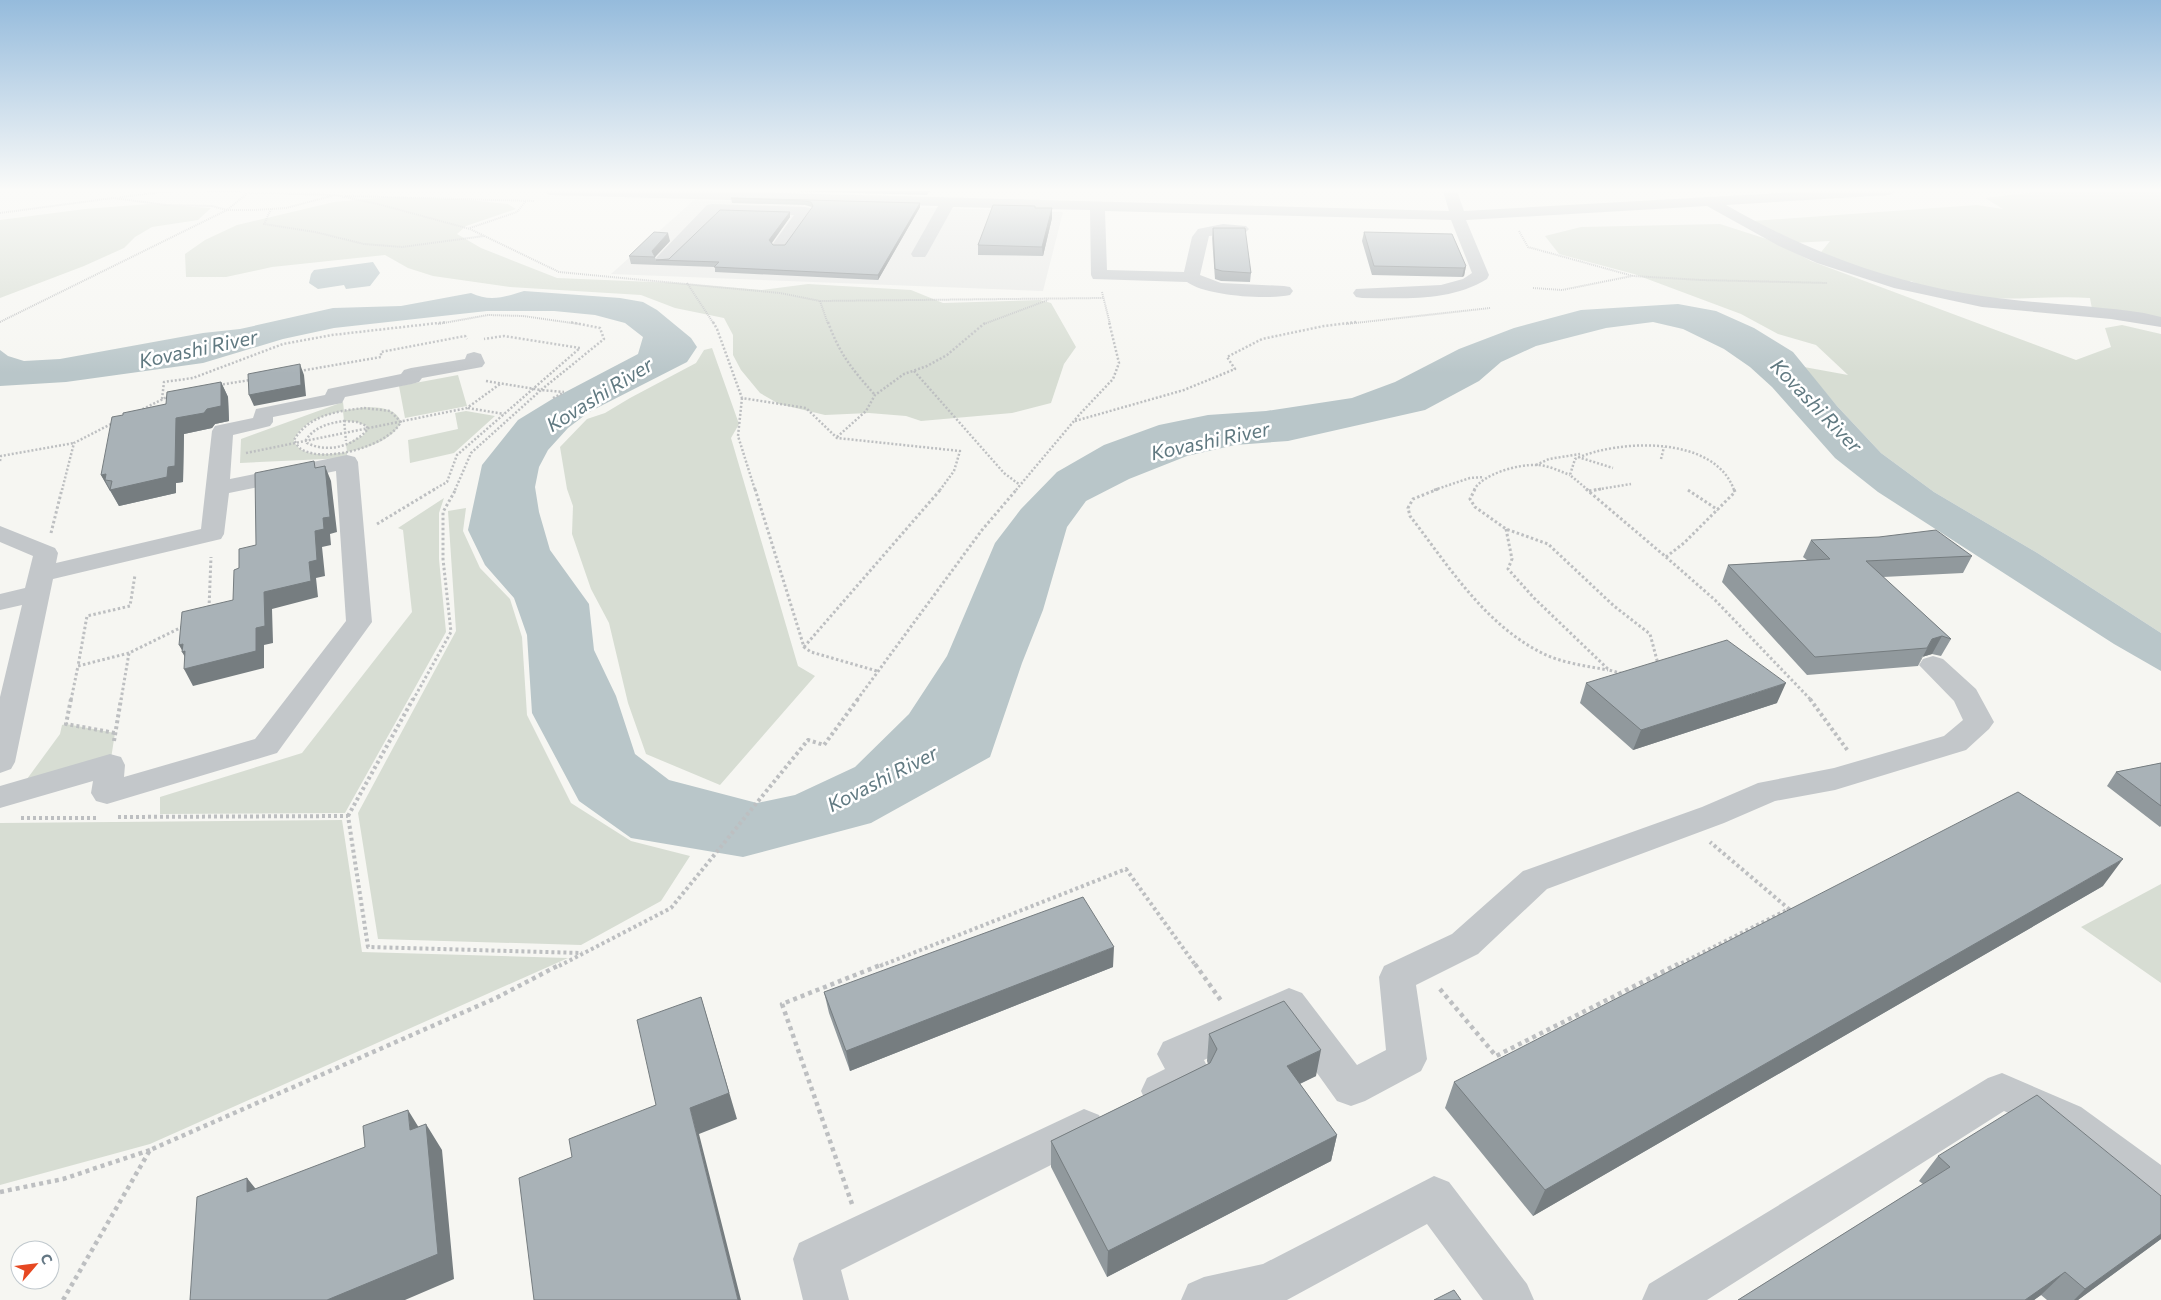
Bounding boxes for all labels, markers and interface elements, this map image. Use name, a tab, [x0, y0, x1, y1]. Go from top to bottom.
water label: Kovashi River	[136, 323, 261, 372]
water label: Kovashi River	[541, 351, 657, 436]
water label: Kovashi River	[1766, 353, 1868, 458]
water label: Kovashi River	[1148, 415, 1273, 464]
water label: Kovashi River	[823, 739, 942, 816]
north arrow	[10, 1240, 60, 1290]
text: С	[37, 1250, 57, 1267]

